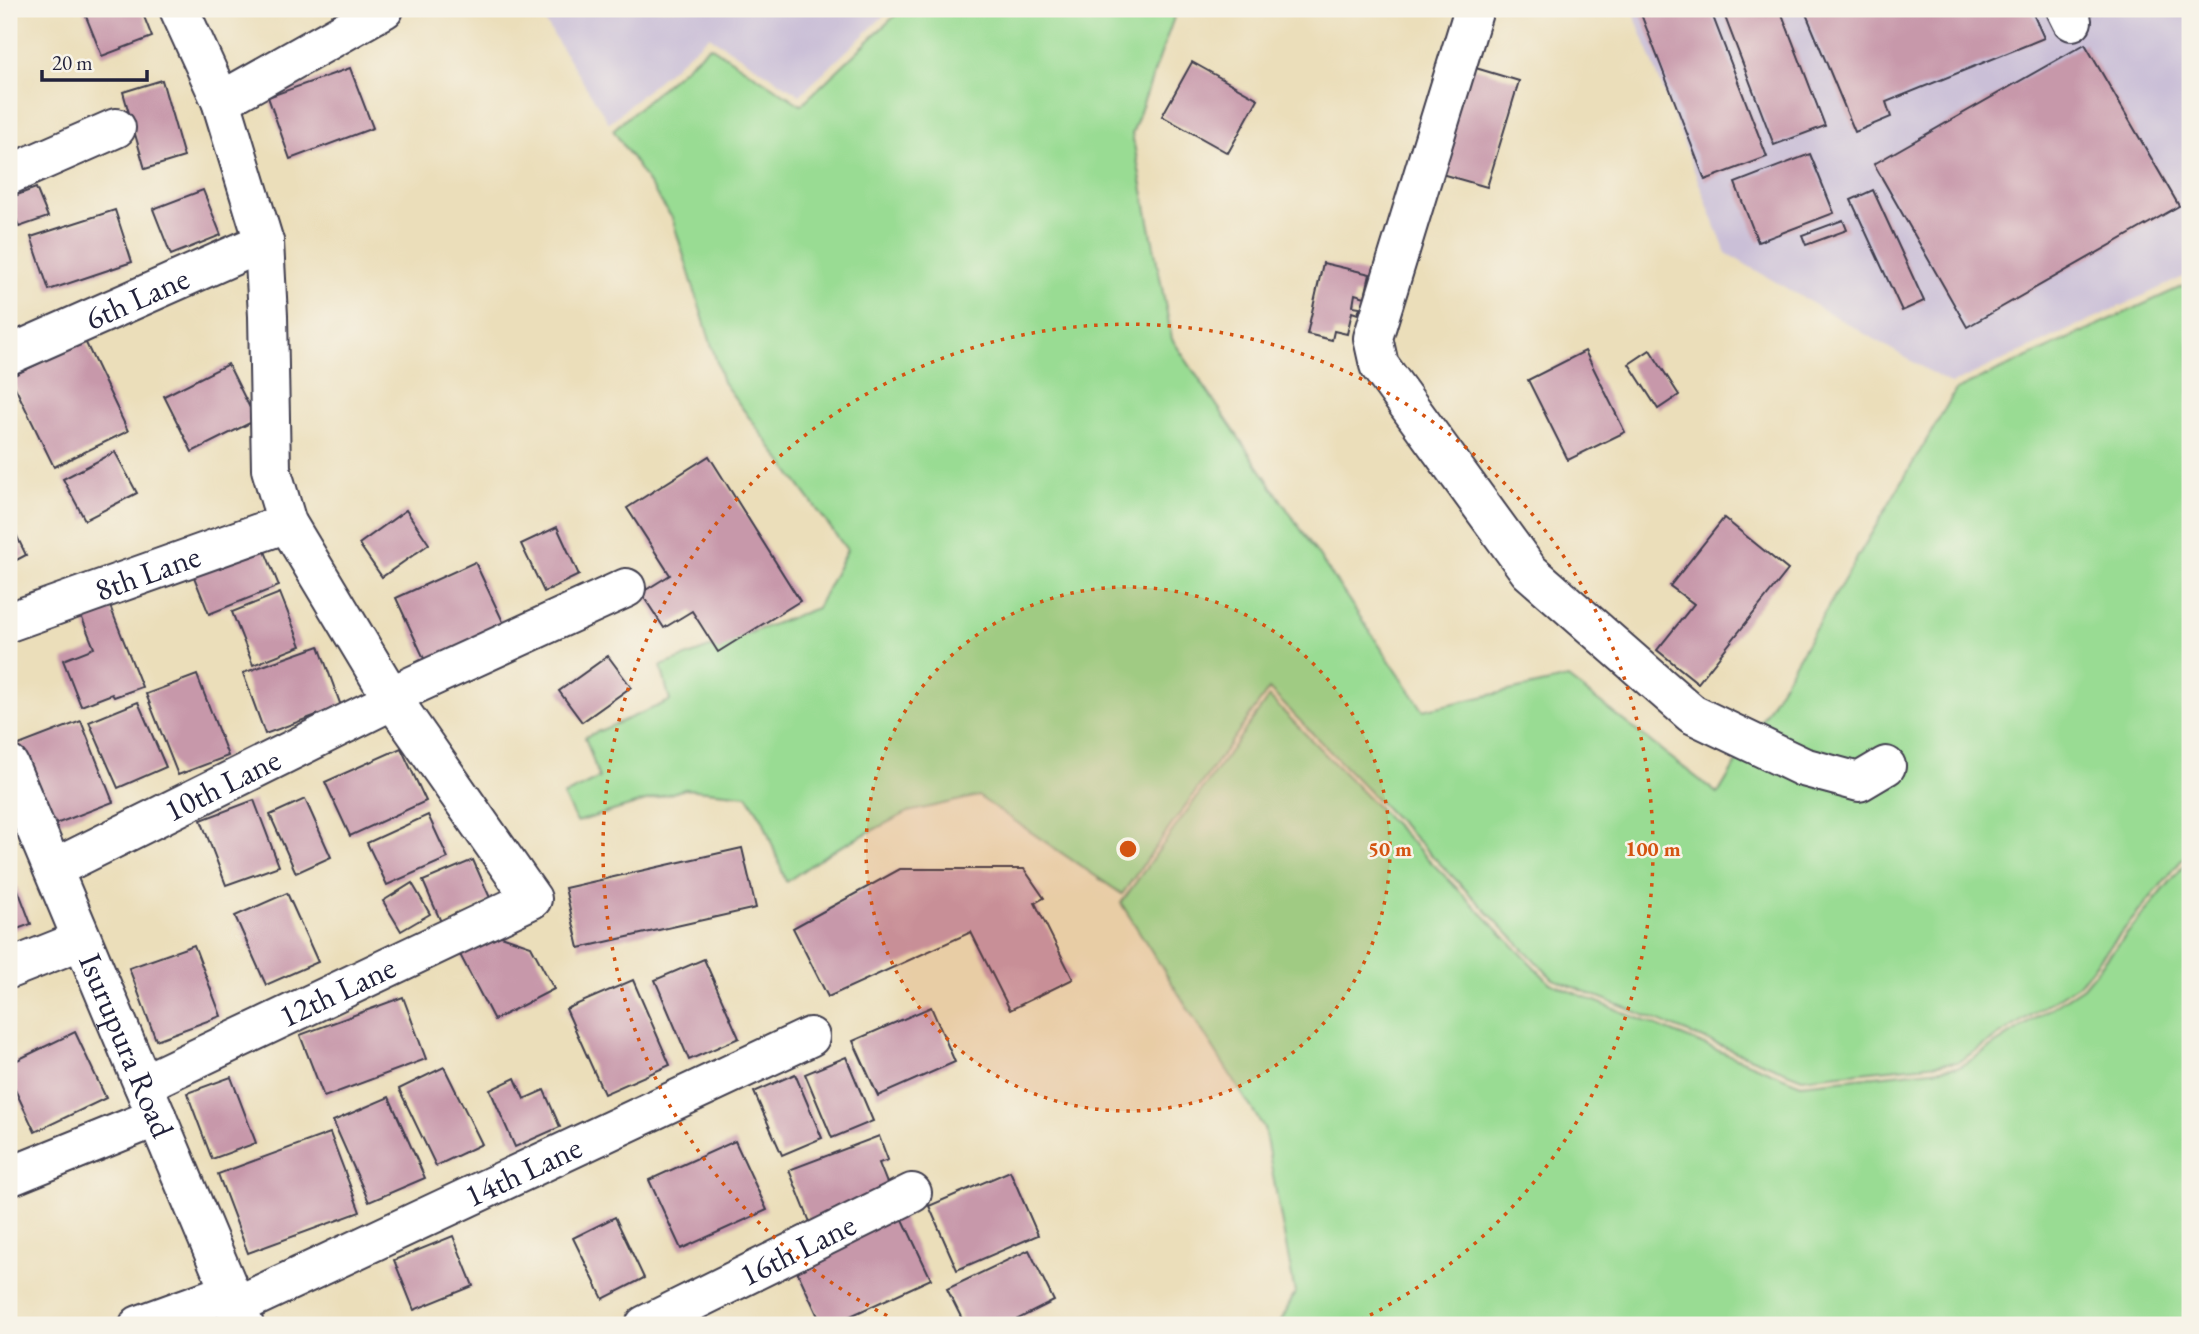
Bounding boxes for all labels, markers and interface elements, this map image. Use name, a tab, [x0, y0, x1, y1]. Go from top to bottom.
scale bar	[42, 38, 147, 82]
text: 20 m	[52, 49, 93, 76]
street label: 6th Lane	[79, 257, 195, 340]
street label: 8th Lane	[89, 535, 206, 611]
street label: 10th Lane	[157, 738, 287, 831]
text: 50 m	[1368, 835, 1412, 862]
text: 100 m	[1625, 835, 1681, 862]
centre of rings	[1116, 837, 1140, 861]
street label: 12th Lane	[272, 946, 402, 1037]
street label: Isurupura Road	[69, 947, 184, 1145]
street label: 14th Lane	[458, 1126, 588, 1217]
street label: 16th Lane	[732, 1203, 863, 1296]

